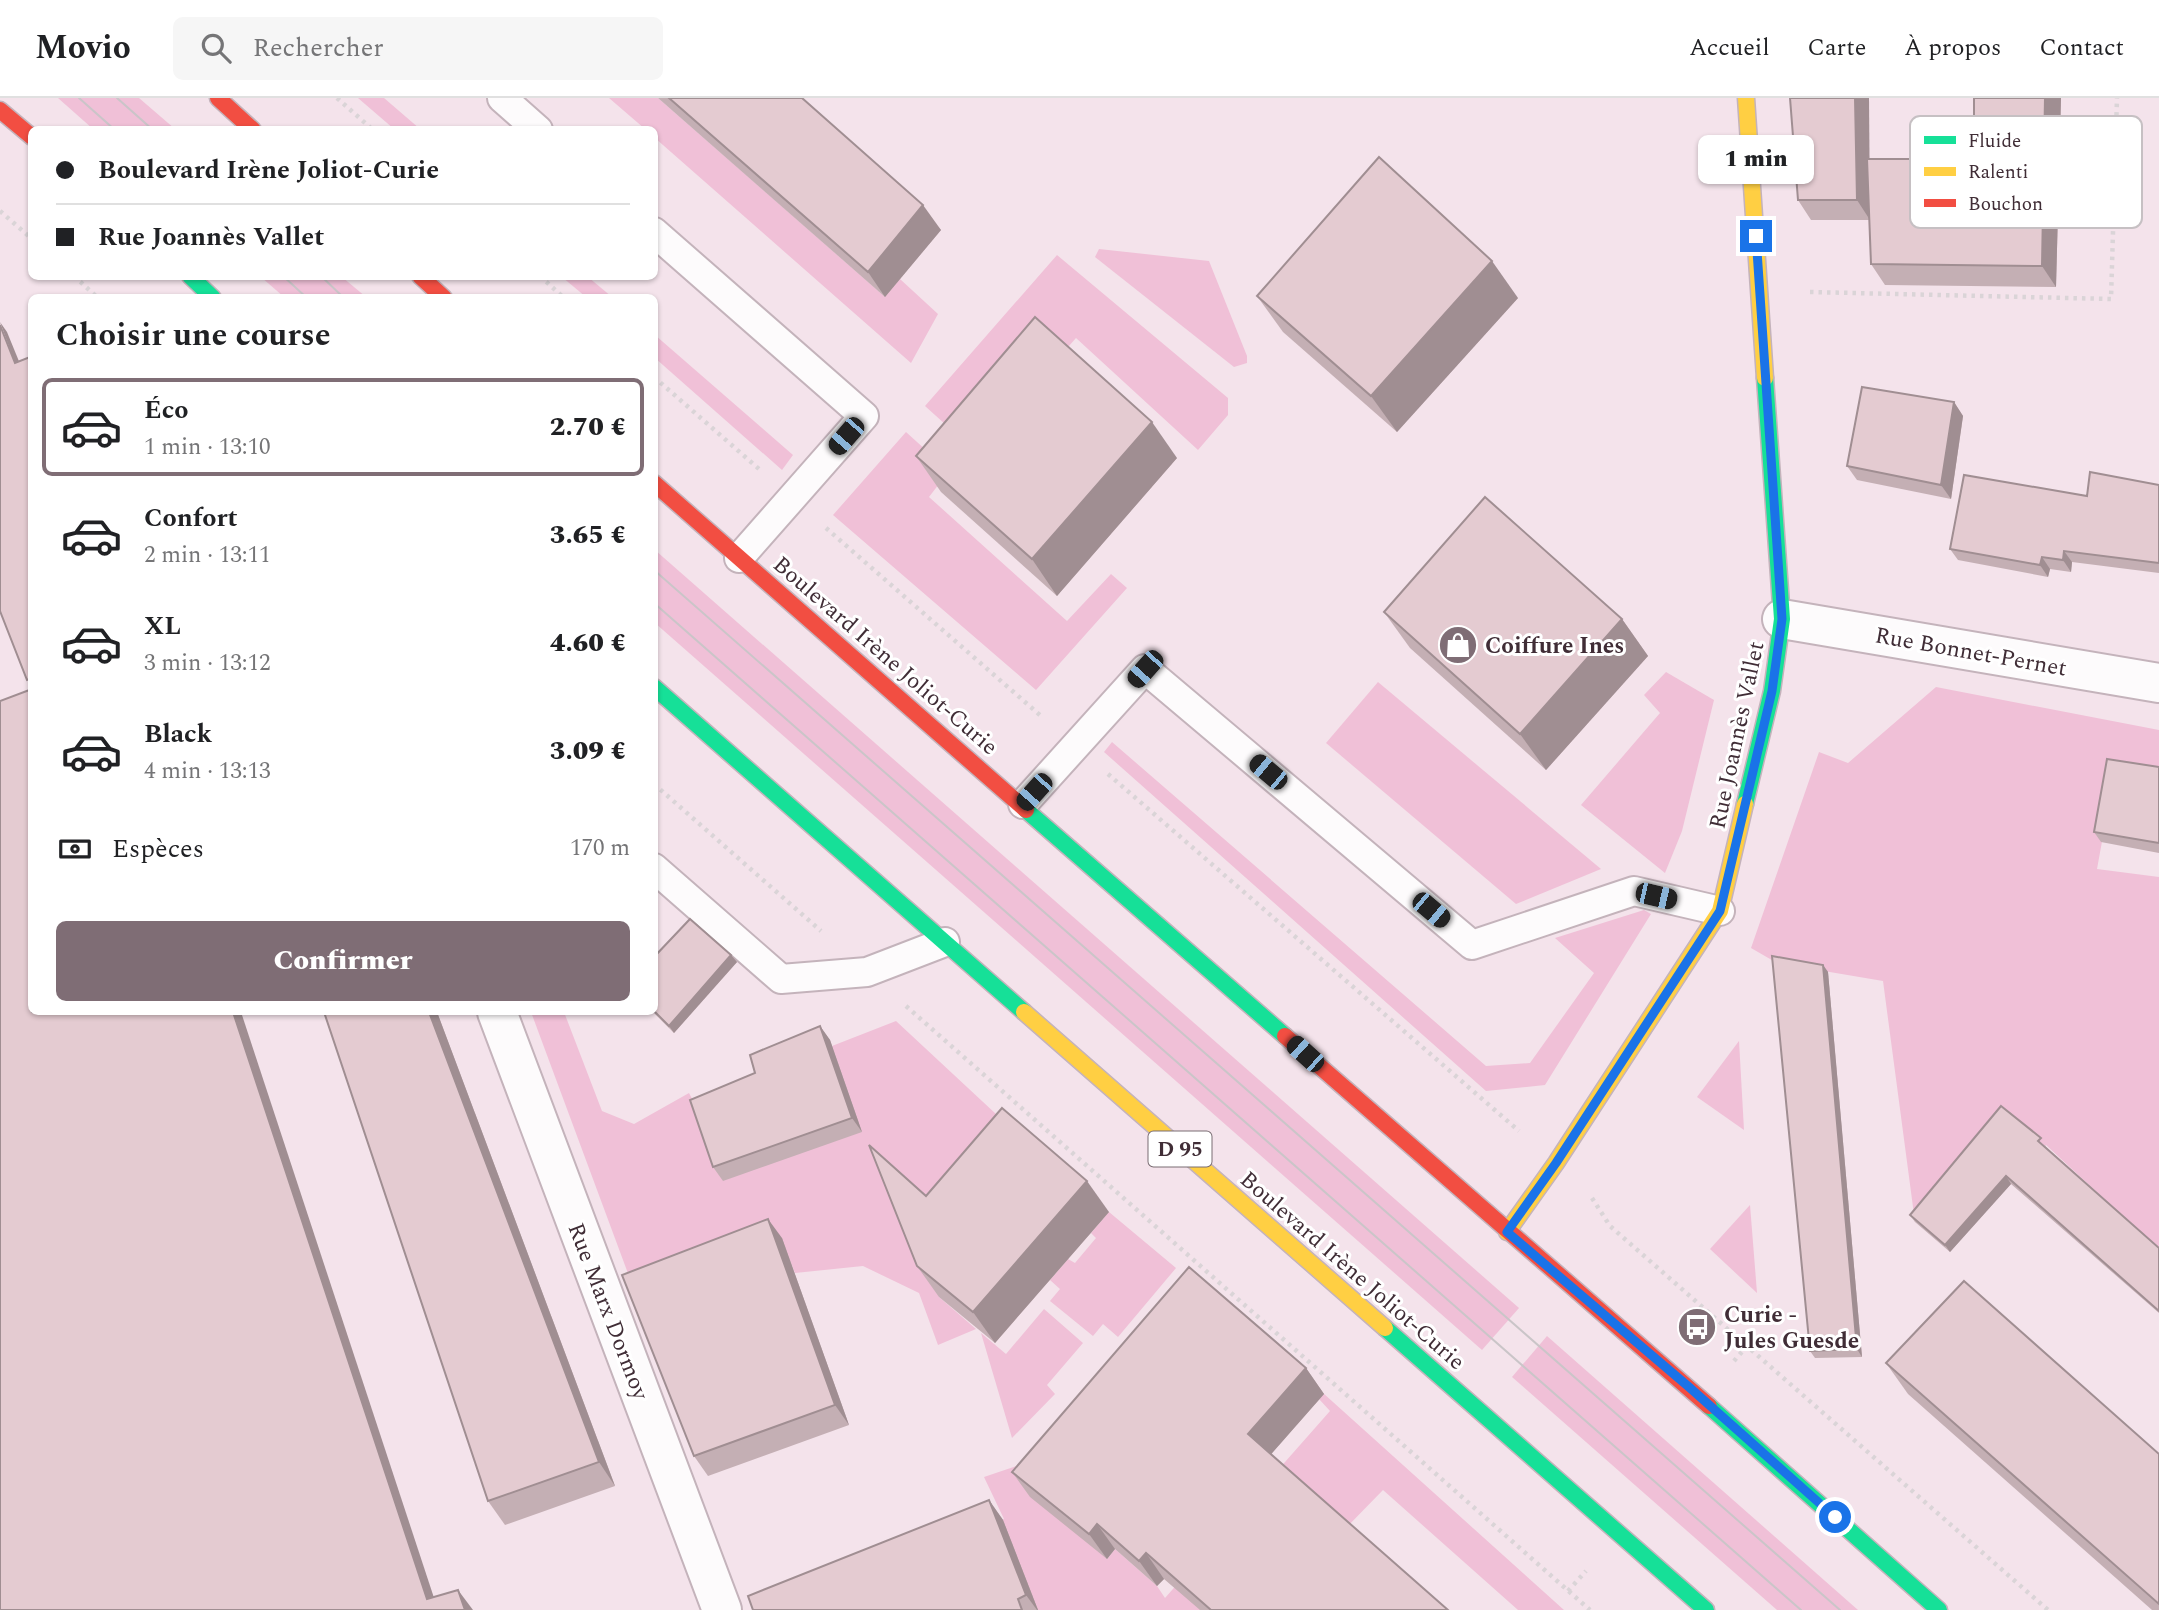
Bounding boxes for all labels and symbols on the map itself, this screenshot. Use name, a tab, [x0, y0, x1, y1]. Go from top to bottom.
legend	[1910, 116, 2142, 228]
text: Fluide	[1968, 127, 2021, 156]
callout: 1 min	[1698, 135, 1814, 184]
text: Ralenti	[1968, 158, 2028, 187]
text: Bouchon	[1968, 190, 2043, 219]
route end	[1740, 220, 1772, 252]
car	[825, 413, 868, 459]
street label: Boulevard Irène Joliot-Curie	[765, 548, 1005, 764]
street label: Rue Bonnet-Pernet	[1872, 618, 2069, 687]
shop icon: Coiffure Ines	[1437, 624, 1479, 666]
place label: Coiffure Ines	[1485, 629, 1624, 664]
street label: Rue Joannès Vallet	[1701, 638, 1774, 832]
car	[1124, 646, 1167, 692]
car	[1246, 750, 1291, 794]
car	[1013, 769, 1056, 815]
car	[1634, 881, 1679, 911]
car	[1409, 888, 1454, 932]
car	[1283, 1032, 1328, 1076]
road number: D 95	[1148, 1132, 1212, 1166]
street label: Boulevard Irène Joliot-Curie	[1232, 1163, 1472, 1379]
street label: Rue Marx Dormoy	[558, 1218, 658, 1406]
place label: Curie - Jules Guesde	[1724, 1298, 1859, 1359]
bus stop icon: Curie - Jules Guesde	[1676, 1306, 1718, 1348]
route start	[1819, 1501, 1851, 1533]

